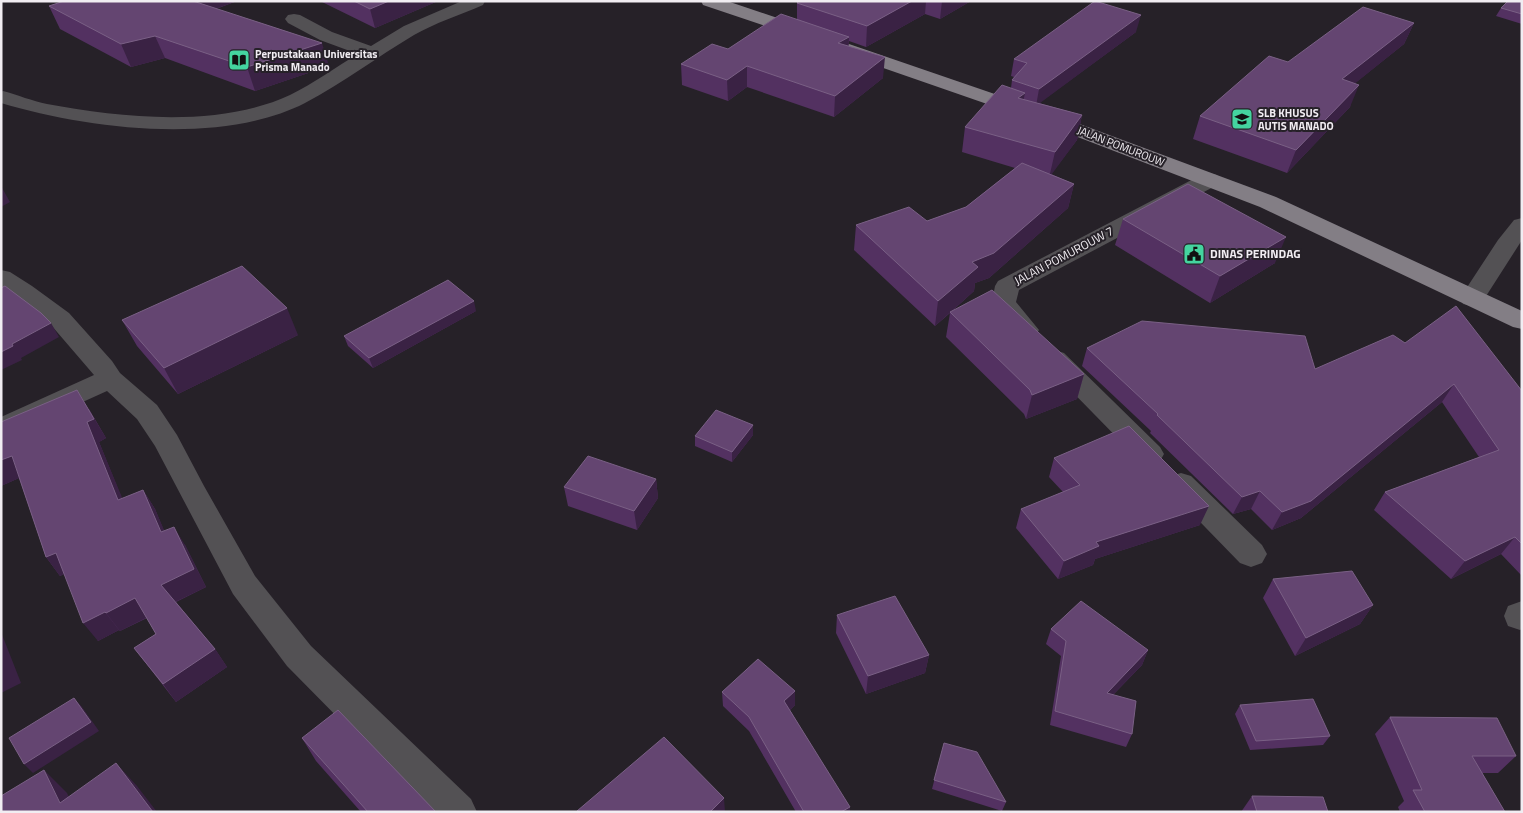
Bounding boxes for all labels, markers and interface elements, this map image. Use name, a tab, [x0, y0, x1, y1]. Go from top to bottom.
place label: Perpustakaan Universitas Prisma Manado	[255, 46, 377, 75]
library icon: Perpustakaan Universitas Prisma Manado	[227, 48, 251, 72]
place label: SLB KHUSUS AUTIS MANADO	[1258, 105, 1334, 134]
school or university icon: SLB KHUSUS AUTIS MANADO	[1230, 107, 1254, 131]
street label: JALAN POMUROUW	[1075, 122, 1167, 170]
street label: JALAN POMUROUW 7	[1011, 221, 1117, 290]
public building icon: DINAS PERINDAG	[1182, 242, 1206, 266]
place label: DINAS PERINDAG	[1210, 244, 1301, 263]

